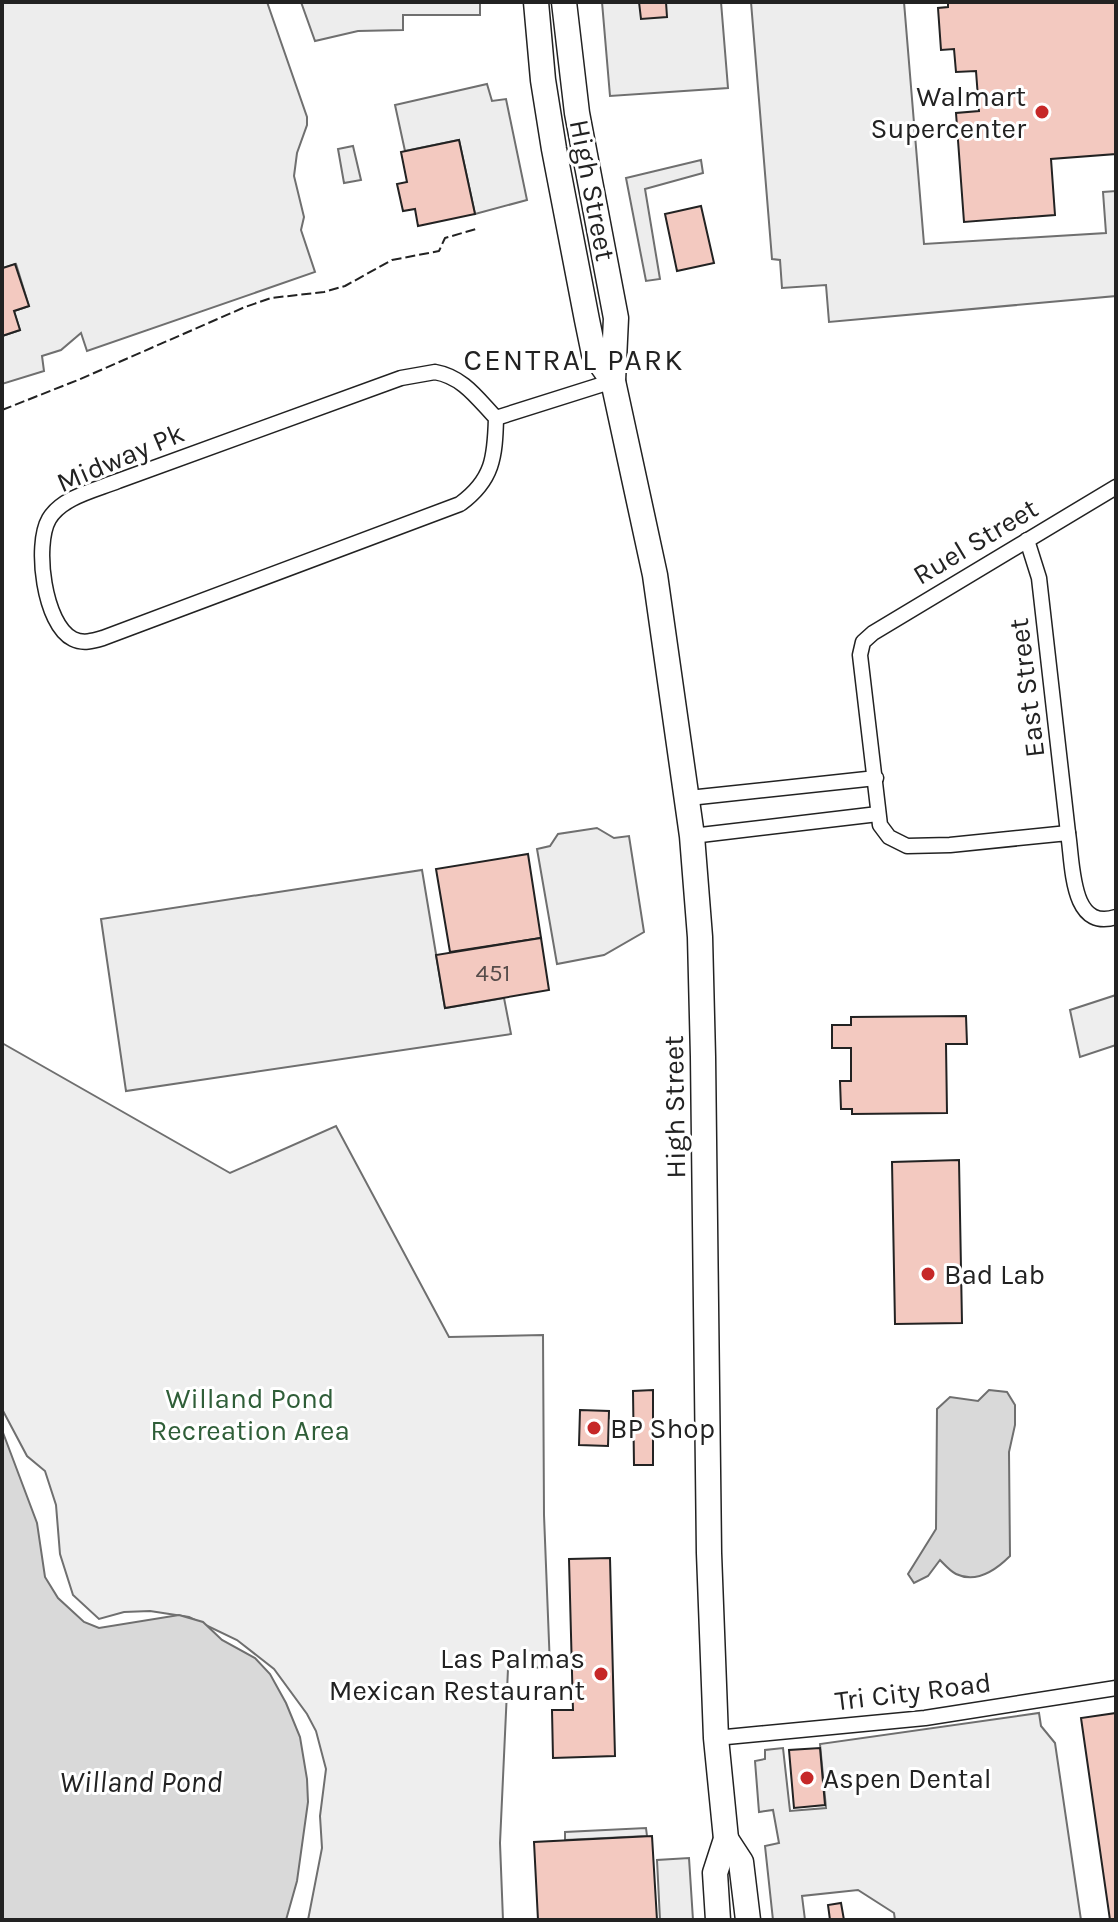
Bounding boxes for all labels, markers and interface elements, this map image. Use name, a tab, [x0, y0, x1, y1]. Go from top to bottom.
place label: Walmart Supercenter	[871, 80, 1027, 145]
marker: Walmart Supercenter	[1033, 103, 1051, 121]
street label: High Street	[563, 117, 622, 264]
district label: CENTRAL PARK	[464, 342, 684, 378]
street label: Midway Pk	[51, 416, 189, 499]
street label: Ruel Street	[907, 491, 1044, 592]
street label: East Street	[1002, 616, 1051, 759]
house number: 451	[476, 959, 510, 987]
street label: High Street	[657, 1035, 692, 1179]
place label: Bad Lab	[944, 1258, 1045, 1291]
marker: Bad Lab	[919, 1265, 937, 1283]
park label: Willand Pond Recreation Area	[150, 1382, 350, 1447]
place label: BP Shop	[610, 1412, 715, 1445]
marker: BP Shop	[585, 1419, 603, 1437]
place label: Las Palmas Mexican Restaurant	[329, 1642, 585, 1707]
marker: Las Palmas Mexican Restaurant	[592, 1665, 610, 1683]
street label: Tri City Road	[833, 1666, 993, 1717]
place label: Aspen Dental	[823, 1762, 992, 1795]
water label: Willand Pond	[59, 1764, 223, 1800]
marker: Aspen Dental	[798, 1769, 816, 1787]

